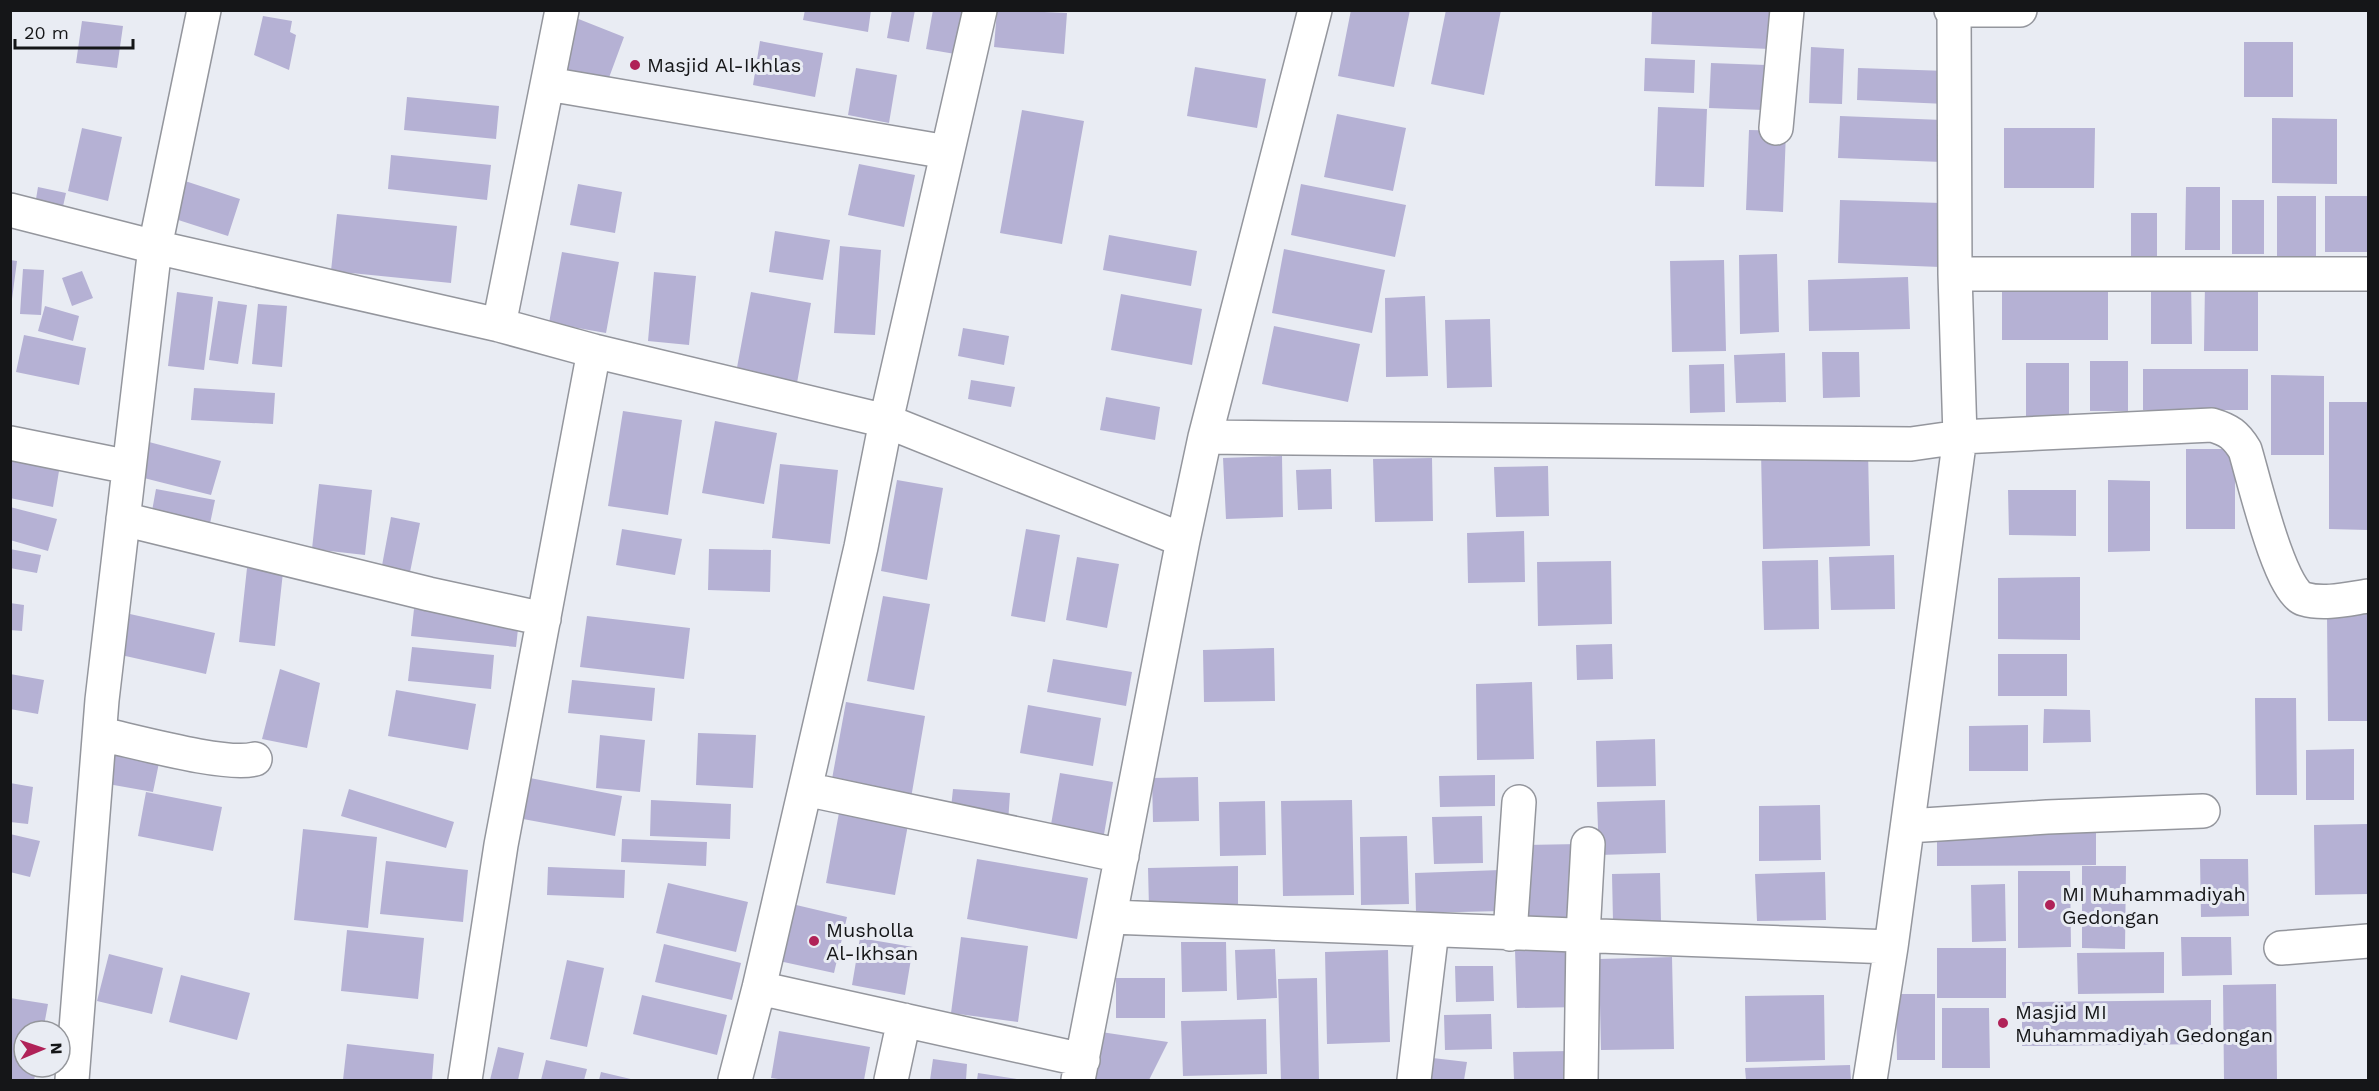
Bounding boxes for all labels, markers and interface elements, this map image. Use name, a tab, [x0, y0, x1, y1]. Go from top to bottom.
scale bar	[15, 12, 134, 50]
text: 20 m	[24, 22, 69, 43]
place label: Masjid Al-Ikhlas	[647, 53, 801, 77]
marker: Masjid Al-Ikhlas	[628, 58, 642, 72]
place label: MI Muhammadiyah Gedongan	[2062, 882, 2246, 929]
marker: MI Muhammadiyah Gedongan	[2043, 898, 2057, 912]
place label: Musholla Al-Ikhsan	[826, 918, 918, 965]
marker: Musholla Al-Ikhsan	[807, 934, 821, 948]
place label: Masjid MI Muhammadiyah Gedongan	[2015, 1000, 2273, 1047]
marker: Masjid MI Muhammadiyah Gedongan	[1996, 1016, 2010, 1030]
north arrow	[12, 1019, 72, 1079]
text: N	[47, 1042, 66, 1055]

